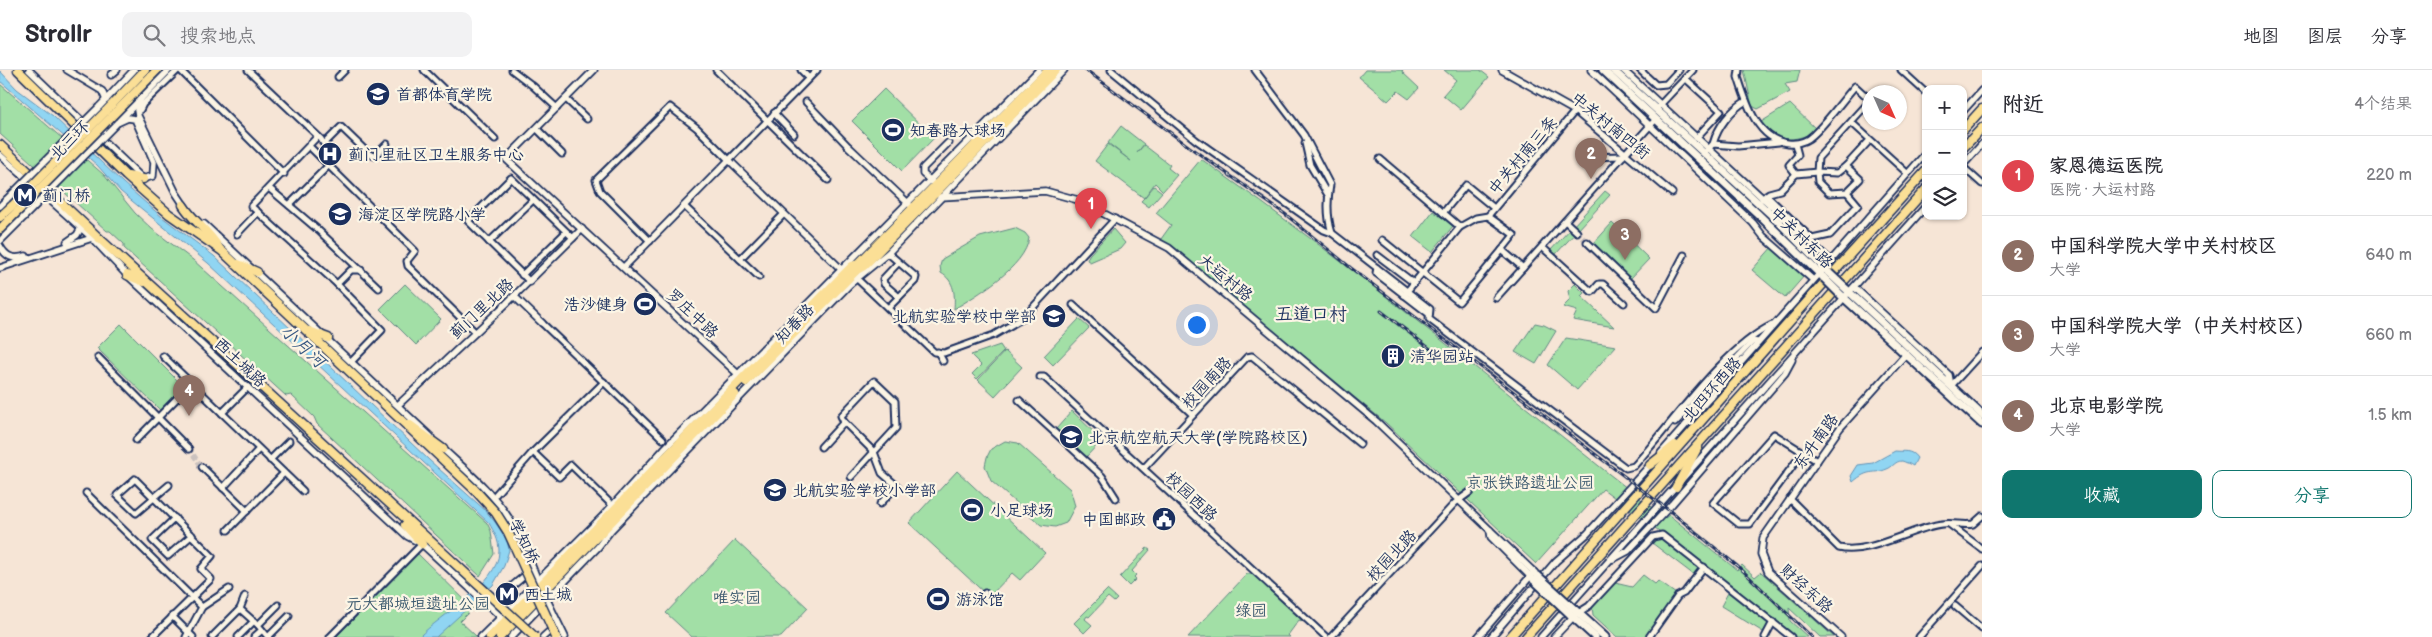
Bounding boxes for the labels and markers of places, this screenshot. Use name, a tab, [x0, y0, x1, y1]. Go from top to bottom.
school or university icon: 首都体育学院	[365, 81, 391, 107]
place label: 首都体育学院	[396, 86, 492, 105]
sports icon: 知春路大球场	[880, 117, 906, 143]
place label: 知春路大球场	[910, 122, 1006, 141]
pin: 2	[1575, 138, 1607, 179]
hospital icon: 蓟门里社区卫生服务中心	[317, 141, 343, 167]
place label: 蓟门里社区卫生服务中心	[348, 146, 524, 165]
metro station icon: 蓟门桥	[12, 182, 38, 208]
place label: 蓟门桥	[42, 187, 90, 206]
pin: 1	[1075, 188, 1107, 229]
school or university icon: 海淀区学院路小学	[327, 201, 353, 227]
place label: 海淀区学院路小学	[358, 206, 486, 225]
pin: 3	[1609, 219, 1641, 260]
sports icon: 浩沙健身	[632, 291, 658, 317]
place label: 浩沙健身	[564, 296, 628, 315]
school or university icon: 北航实验学校中学部	[1041, 303, 1067, 329]
place label: 北航实验学校中学部	[892, 308, 1036, 327]
building icon: 清华园站	[1380, 343, 1406, 369]
place label: 清华园站	[1410, 348, 1474, 367]
pin: 4	[173, 375, 205, 416]
school or university icon: 北京航空航天大学(学院路校区)	[1058, 424, 1084, 450]
place label: 北京航空航天大学(学院路校区)	[1088, 429, 1308, 448]
school or university icon: 北航实验学校小学部	[762, 477, 788, 503]
place label: 北航实验学校小学部	[792, 482, 936, 501]
sports icon: 小足球场	[959, 497, 985, 523]
place label: 小足球场	[990, 502, 1054, 521]
public building icon: 中国邮政	[1151, 506, 1177, 532]
place label: 中国邮政	[1082, 511, 1146, 530]
metro station icon: 西土城	[494, 581, 520, 607]
place label: 西土城	[524, 586, 572, 605]
sports icon: 游泳馆	[925, 586, 951, 612]
place label: 游泳馆	[956, 591, 1004, 610]

